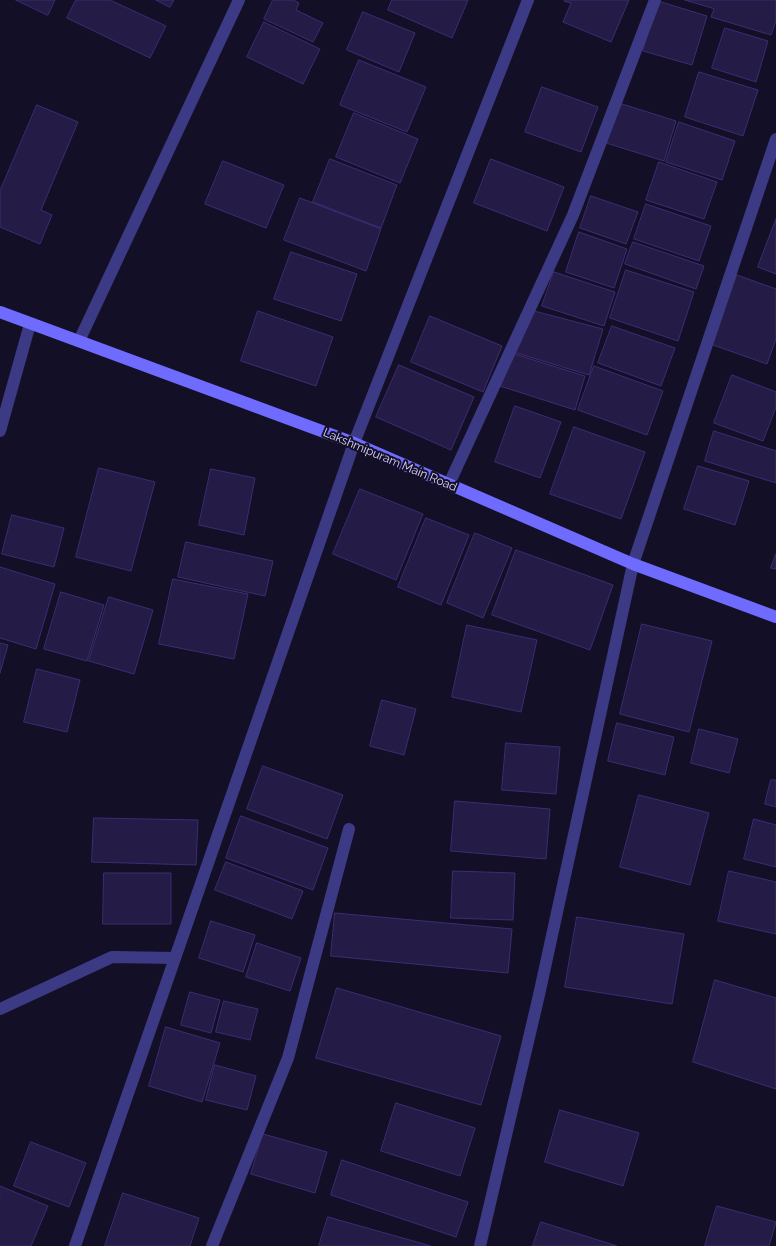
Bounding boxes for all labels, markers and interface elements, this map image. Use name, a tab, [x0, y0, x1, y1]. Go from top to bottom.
street label: Lakshmipuram Main Road	[321, 425, 459, 495]

